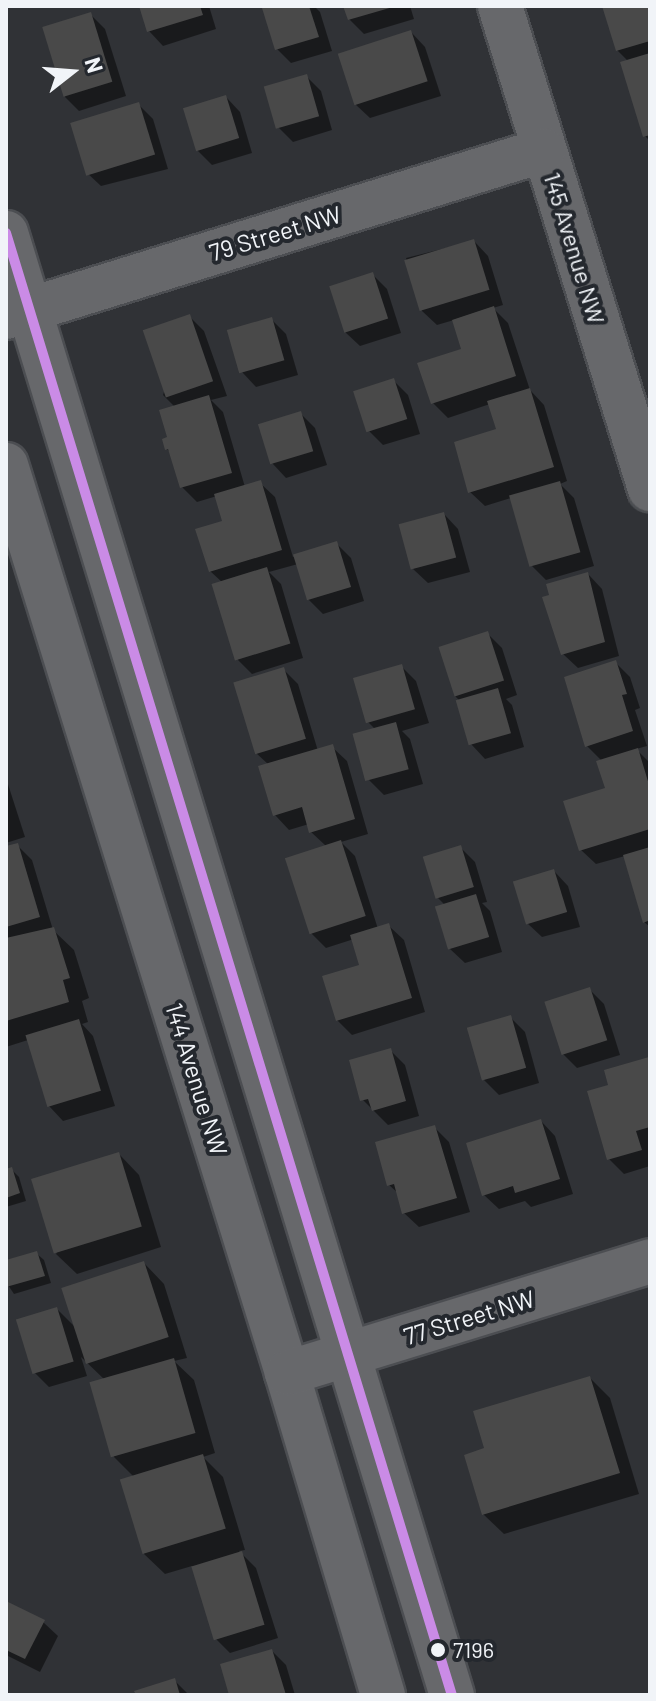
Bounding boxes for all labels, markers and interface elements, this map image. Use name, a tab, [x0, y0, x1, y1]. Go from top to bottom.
north arrow	[32, 32, 112, 112]
text: N	[80, 54, 110, 76]
street label: 145 Avenue NW	[538, 169, 612, 327]
street label: 79 Street NW	[206, 199, 344, 267]
street label: 144 Avenue NW	[160, 999, 234, 1159]
street label: 77 Street NW	[400, 1283, 538, 1351]
place label: 7196	[453, 1637, 494, 1663]
marker: 7196	[430, 1642, 446, 1658]

